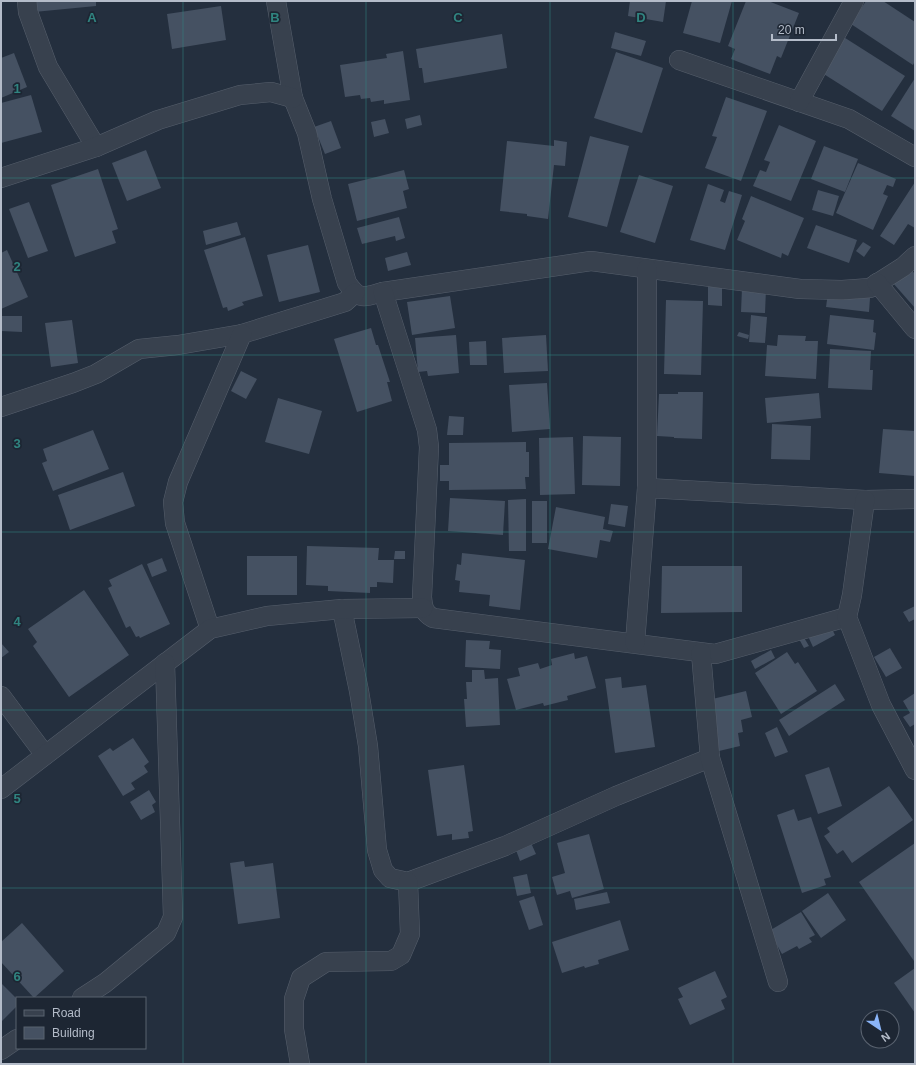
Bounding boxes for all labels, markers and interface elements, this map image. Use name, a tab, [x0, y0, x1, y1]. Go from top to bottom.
text: A	[87, 10, 97, 25]
text: B	[270, 10, 280, 25]
text: C	[453, 10, 463, 25]
text: D	[636, 10, 646, 25]
scale bar	[772, 16, 836, 42]
text: 20 m	[778, 23, 805, 37]
text: 1	[13, 81, 21, 96]
text: 2	[13, 259, 21, 274]
text: 3	[13, 436, 21, 451]
text: 4	[13, 614, 21, 629]
text: 5	[13, 791, 21, 806]
text: 6	[13, 969, 21, 984]
legend	[16, 997, 146, 1049]
text: Road	[52, 1006, 81, 1020]
north arrow	[860, 1009, 900, 1049]
text: Building	[52, 1026, 95, 1040]
text: N	[879, 1030, 892, 1044]

